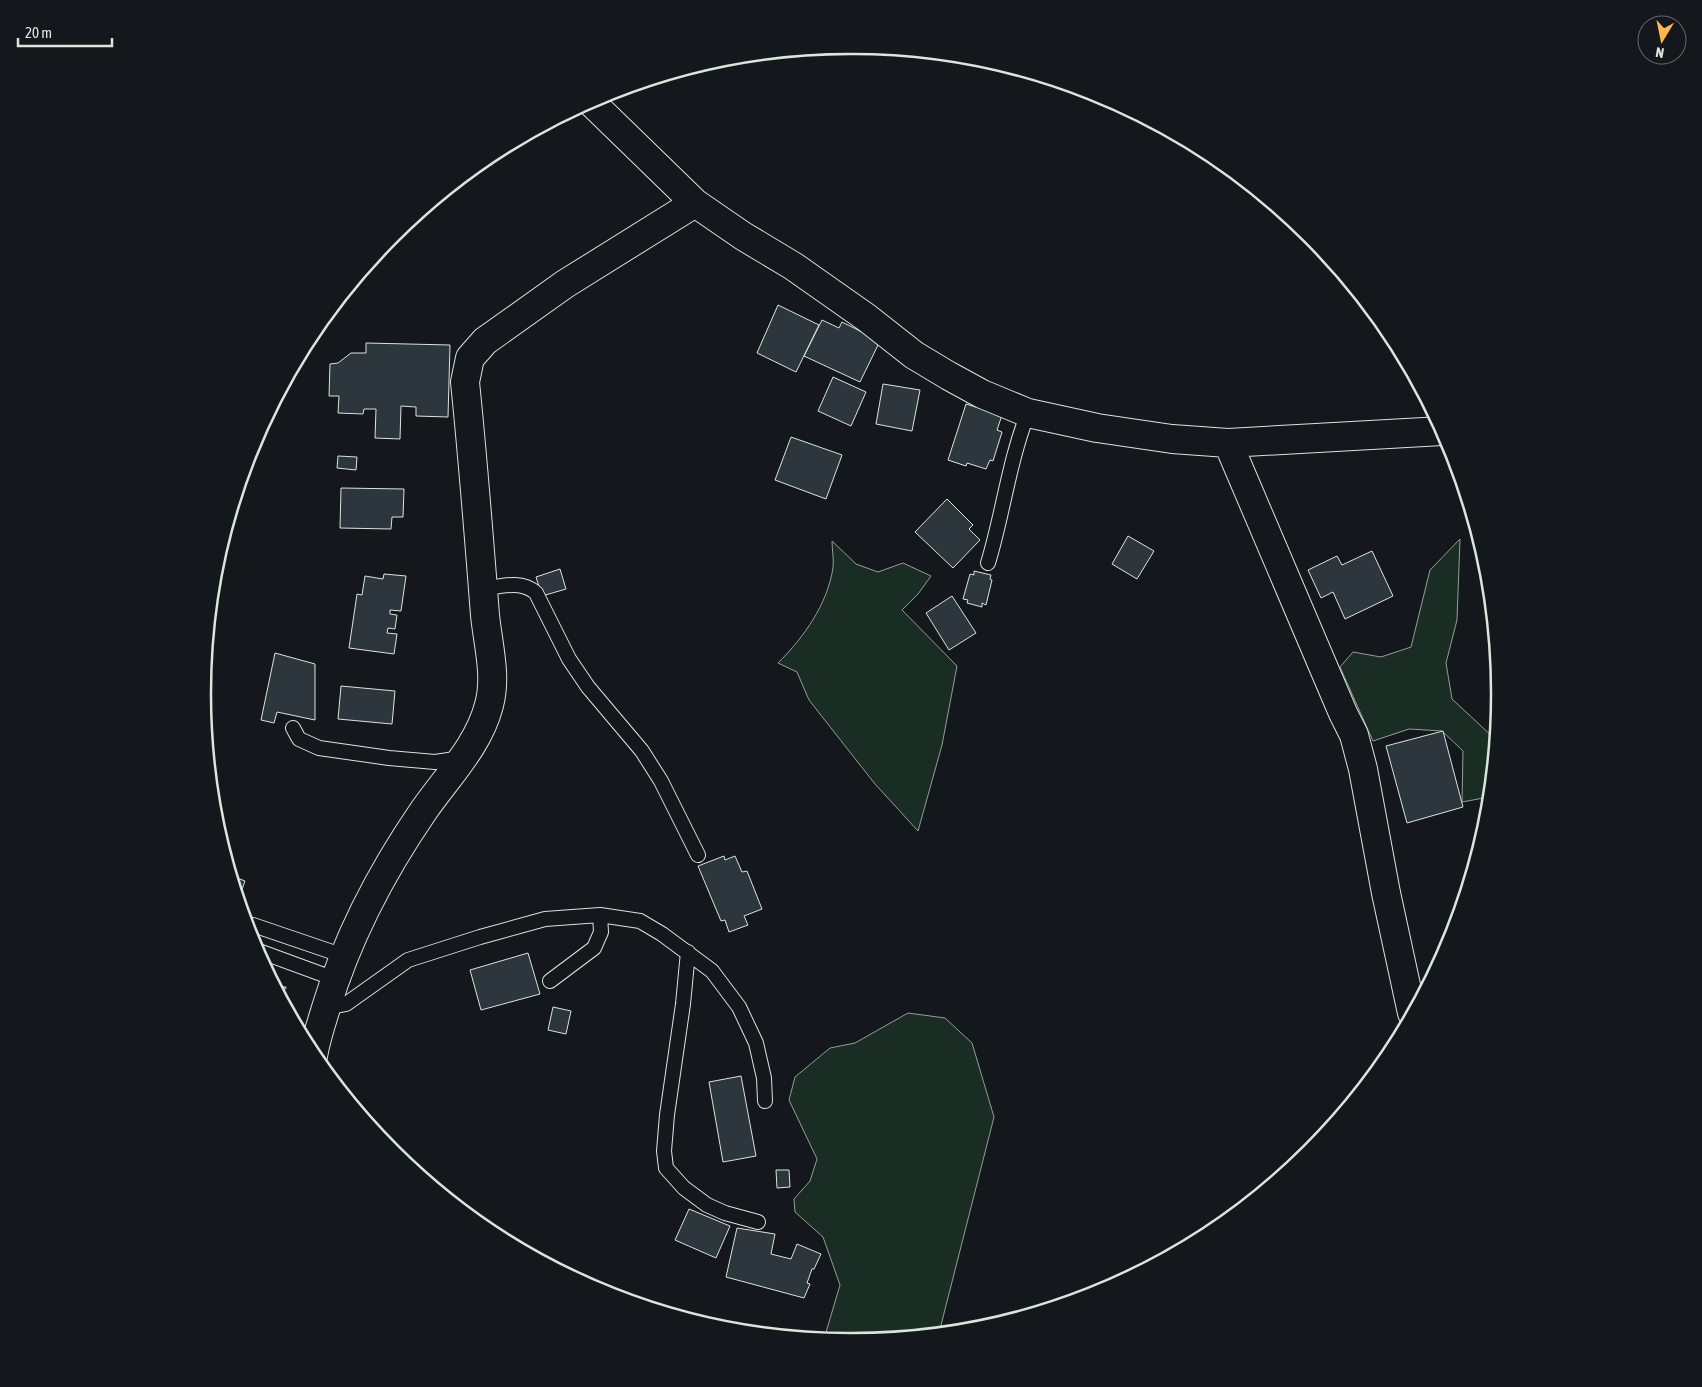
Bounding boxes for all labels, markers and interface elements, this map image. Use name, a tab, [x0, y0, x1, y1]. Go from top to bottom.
scale bar	[18, 15, 111, 47]
north arrow	[1637, 15, 1687, 65]
text: 20 m	[25, 24, 52, 41]
text: N	[1654, 44, 1665, 61]

